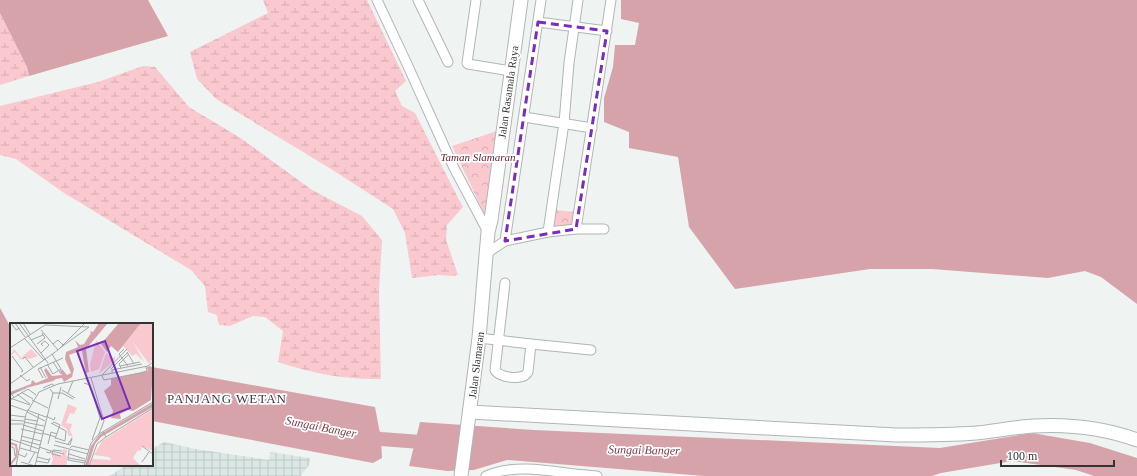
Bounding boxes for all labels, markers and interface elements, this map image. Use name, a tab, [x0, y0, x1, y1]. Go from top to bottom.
street label: Jalan Rasamala Raya	[496, 45, 520, 139]
park label: Taman Slamaran	[440, 151, 516, 163]
inset map	[10, 323, 153, 466]
street label: Jalan Slamaran	[466, 331, 486, 399]
district label: PANJANG WETAN	[167, 391, 287, 406]
water label: Sungai Banger	[284, 413, 358, 441]
water label: Sungai Banger	[608, 442, 680, 458]
scale bar	[1001, 442, 1114, 468]
text: 100 m	[1007, 449, 1038, 463]

